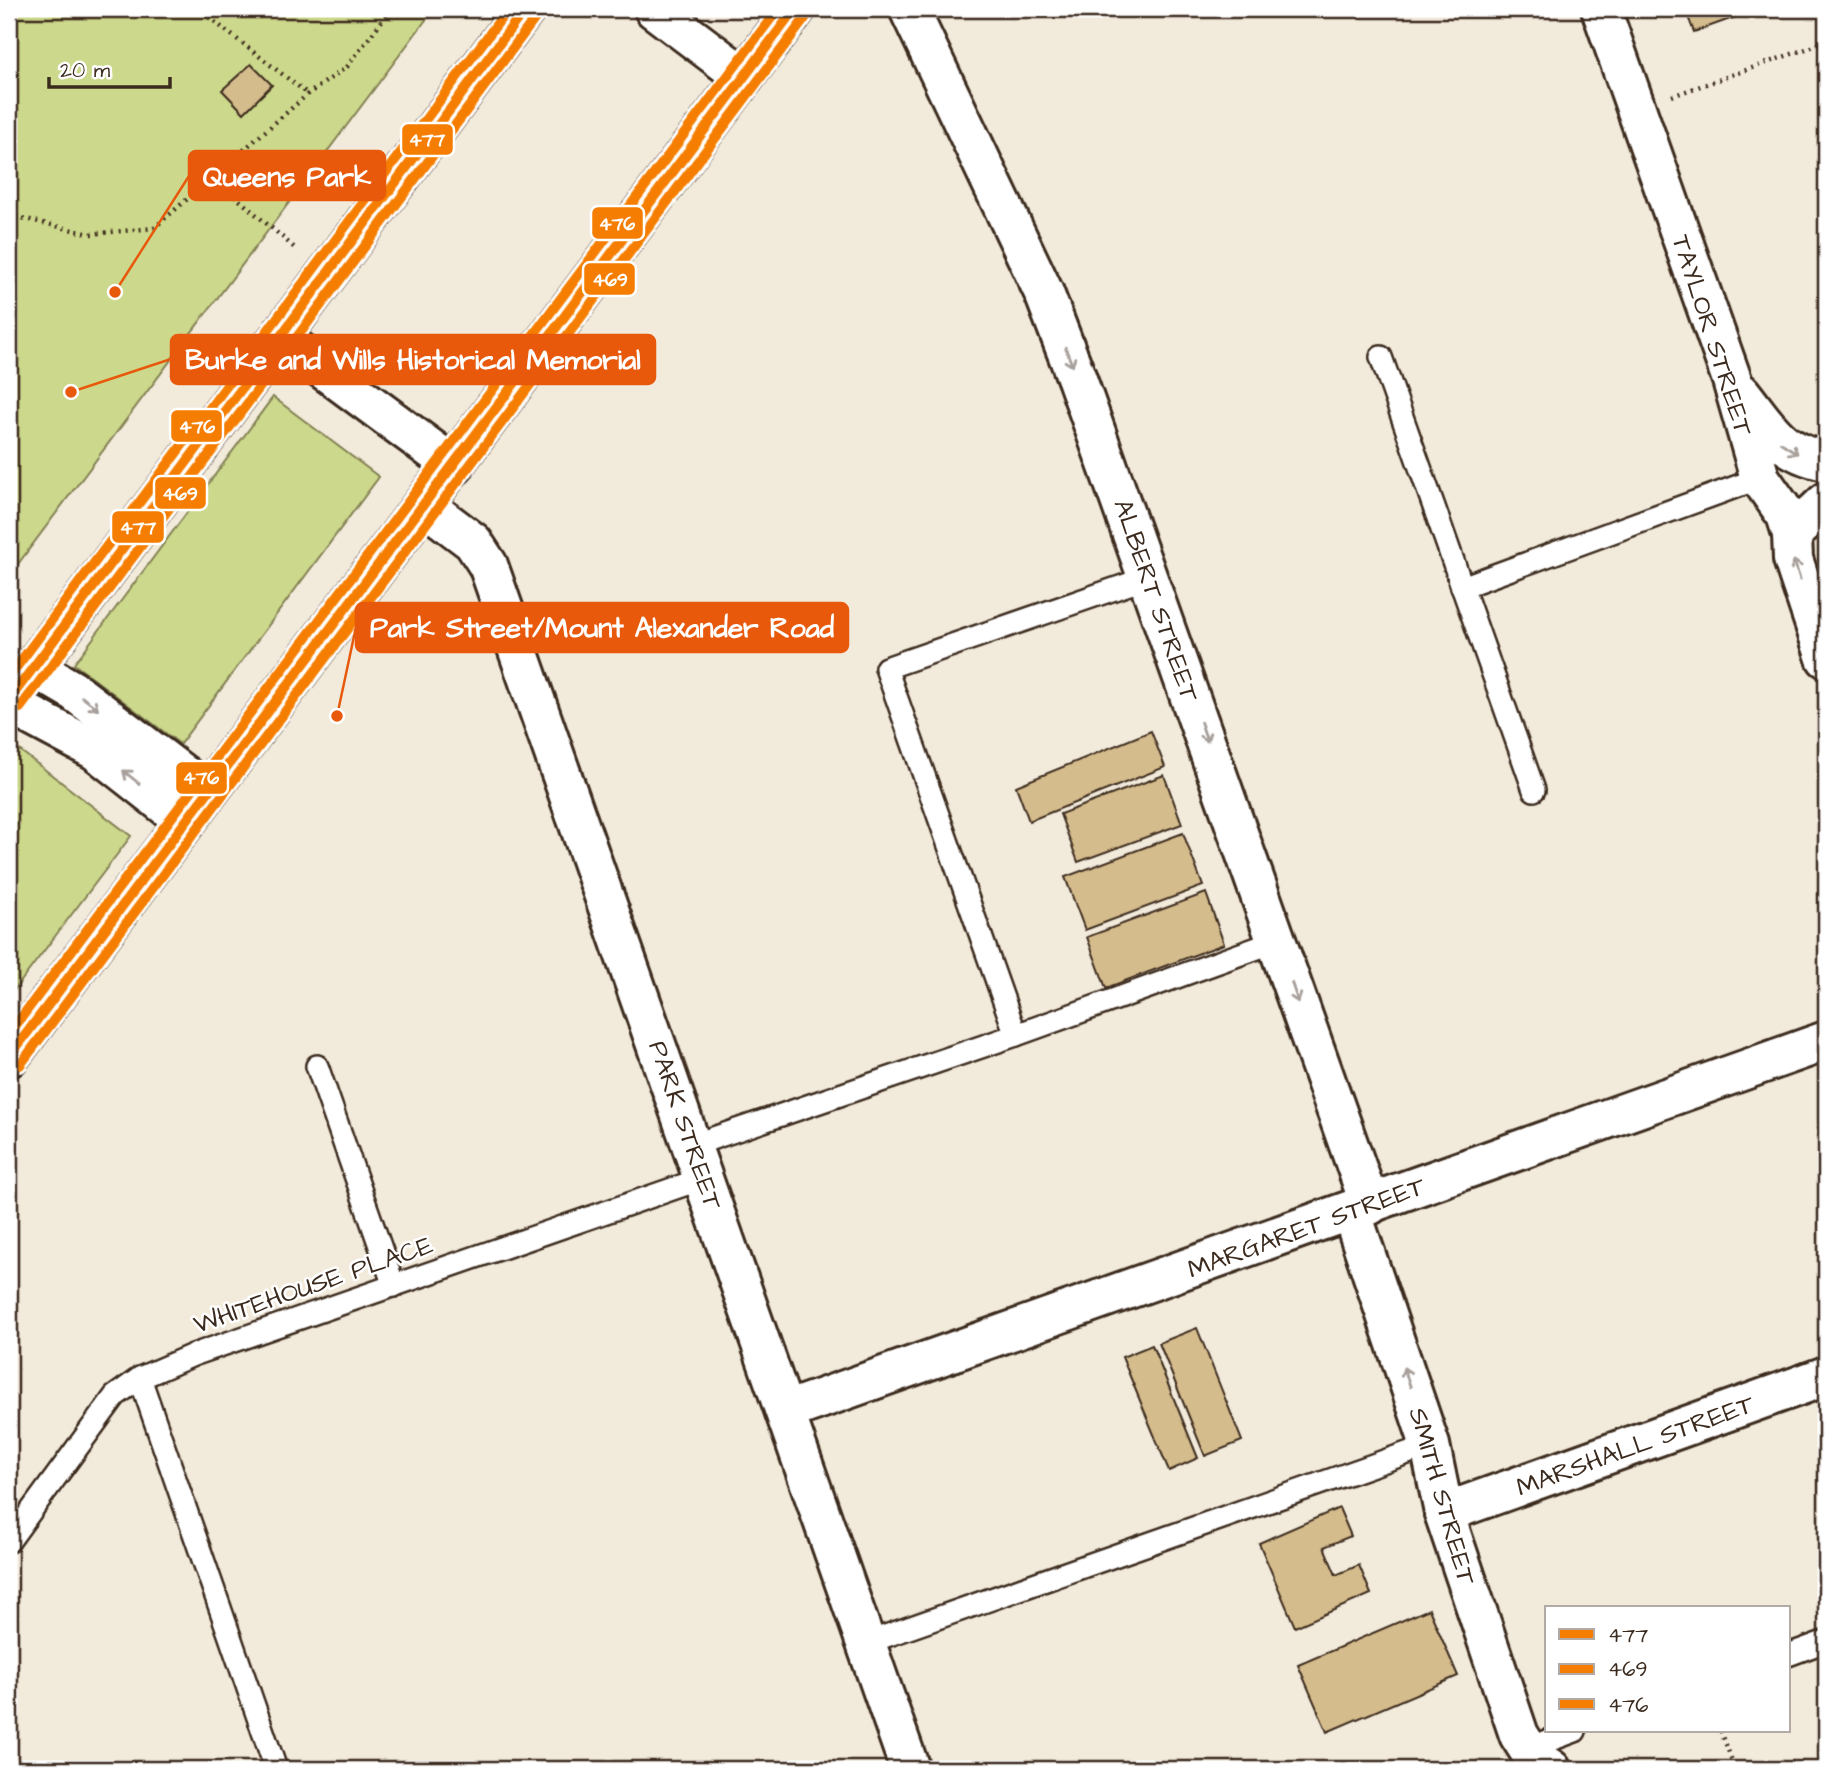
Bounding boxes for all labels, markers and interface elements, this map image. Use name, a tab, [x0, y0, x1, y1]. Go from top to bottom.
scale bar	[49, 46, 170, 90]
text: 20 m	[60, 56, 111, 85]
line badge: 477	[401, 123, 454, 156]
text: 477	[409, 127, 445, 154]
callout: Queens Park	[189, 151, 385, 200]
text: Queens Park	[203, 158, 372, 197]
line badge: 476	[591, 206, 644, 240]
text: 476	[599, 211, 635, 238]
street label: TAYLOR STREET	[1663, 230, 1762, 441]
line badge: 469	[583, 262, 636, 296]
text: 469	[592, 267, 628, 294]
callout: Burke and Wills Historical Memorial	[171, 335, 655, 384]
text: Burke and Wills Historical Memorial	[185, 341, 641, 380]
one-way arrow	[1063, 346, 1076, 367]
line badge: 476	[170, 409, 223, 443]
text: 476	[179, 414, 215, 441]
one-way arrow	[1779, 440, 1798, 455]
line badge: 469	[154, 476, 207, 510]
text: 469	[162, 481, 198, 508]
street label: ALBERT STREET	[1105, 494, 1208, 707]
line badge: 477	[111, 510, 165, 544]
text: 477	[120, 515, 156, 542]
one-way arrow	[1790, 560, 1802, 582]
callout: Park Street/Mount Alexander Road	[356, 603, 848, 652]
text: Park Street/Mount Alexander Road	[370, 609, 835, 648]
one-way arrow	[80, 696, 99, 711]
one-way arrow	[1199, 721, 1211, 743]
line badge: 476	[175, 761, 228, 795]
text: 476	[183, 765, 219, 792]
one-way arrow	[122, 770, 140, 785]
one-way arrow	[1290, 982, 1302, 1004]
street label: PARK STREET	[639, 1036, 731, 1215]
street label: MARGARET STREET	[1183, 1168, 1431, 1288]
street label: WHITEHOUSE PLACE	[189, 1227, 438, 1343]
one-way arrow	[1400, 1366, 1412, 1388]
street label: MARSHALL STREET	[1511, 1386, 1760, 1506]
street label: SMITH STREET	[1400, 1403, 1485, 1590]
legend	[1545, 1606, 1790, 1732]
text: 477	[1608, 1621, 1648, 1650]
text: 469	[1608, 1655, 1647, 1684]
text: 476	[1608, 1691, 1648, 1720]

